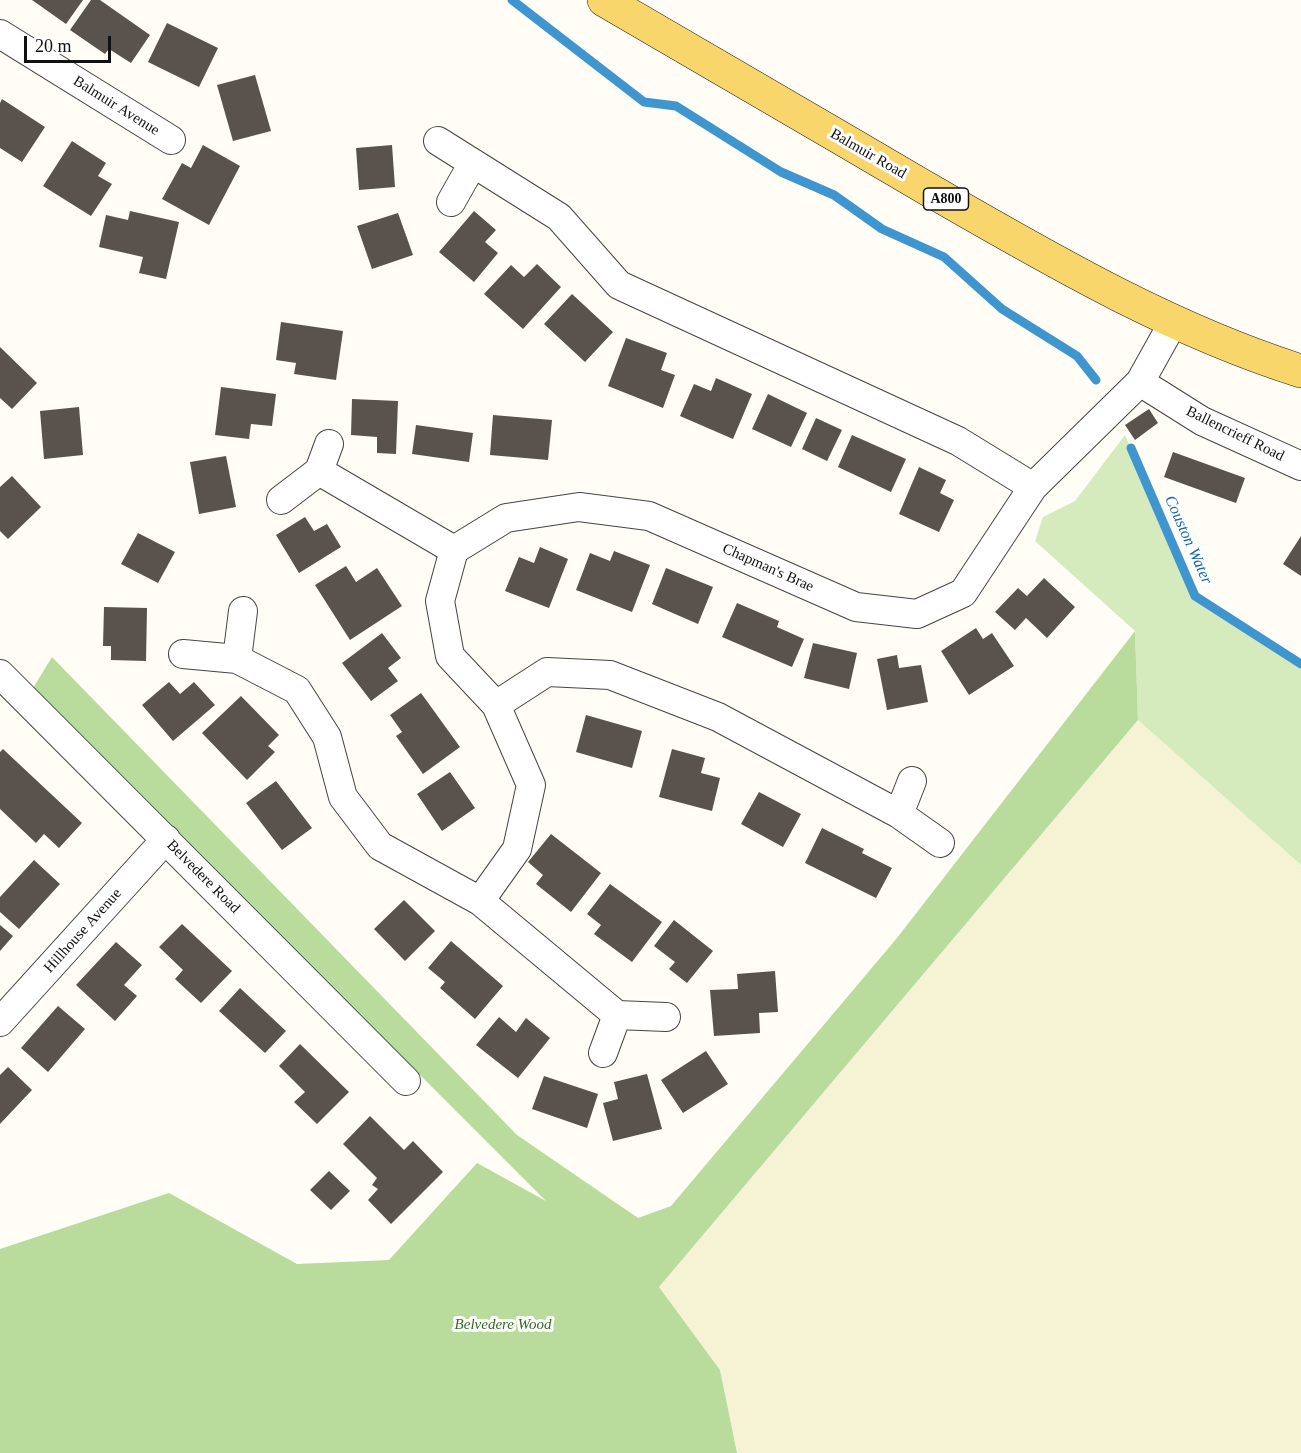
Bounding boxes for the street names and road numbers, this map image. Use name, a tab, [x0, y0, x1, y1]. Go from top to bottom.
street label: Balmuir Avenue	[69, 72, 163, 140]
street label: Balmuir Road	[827, 125, 909, 183]
road number: A800	[924, 188, 968, 210]
street label: Ballencrieff Road	[1183, 403, 1287, 465]
street label: Chapman's Brae	[720, 540, 816, 596]
street label: Belvedere Road	[163, 837, 243, 917]
street label: Hillhouse Avenue	[40, 885, 126, 977]

